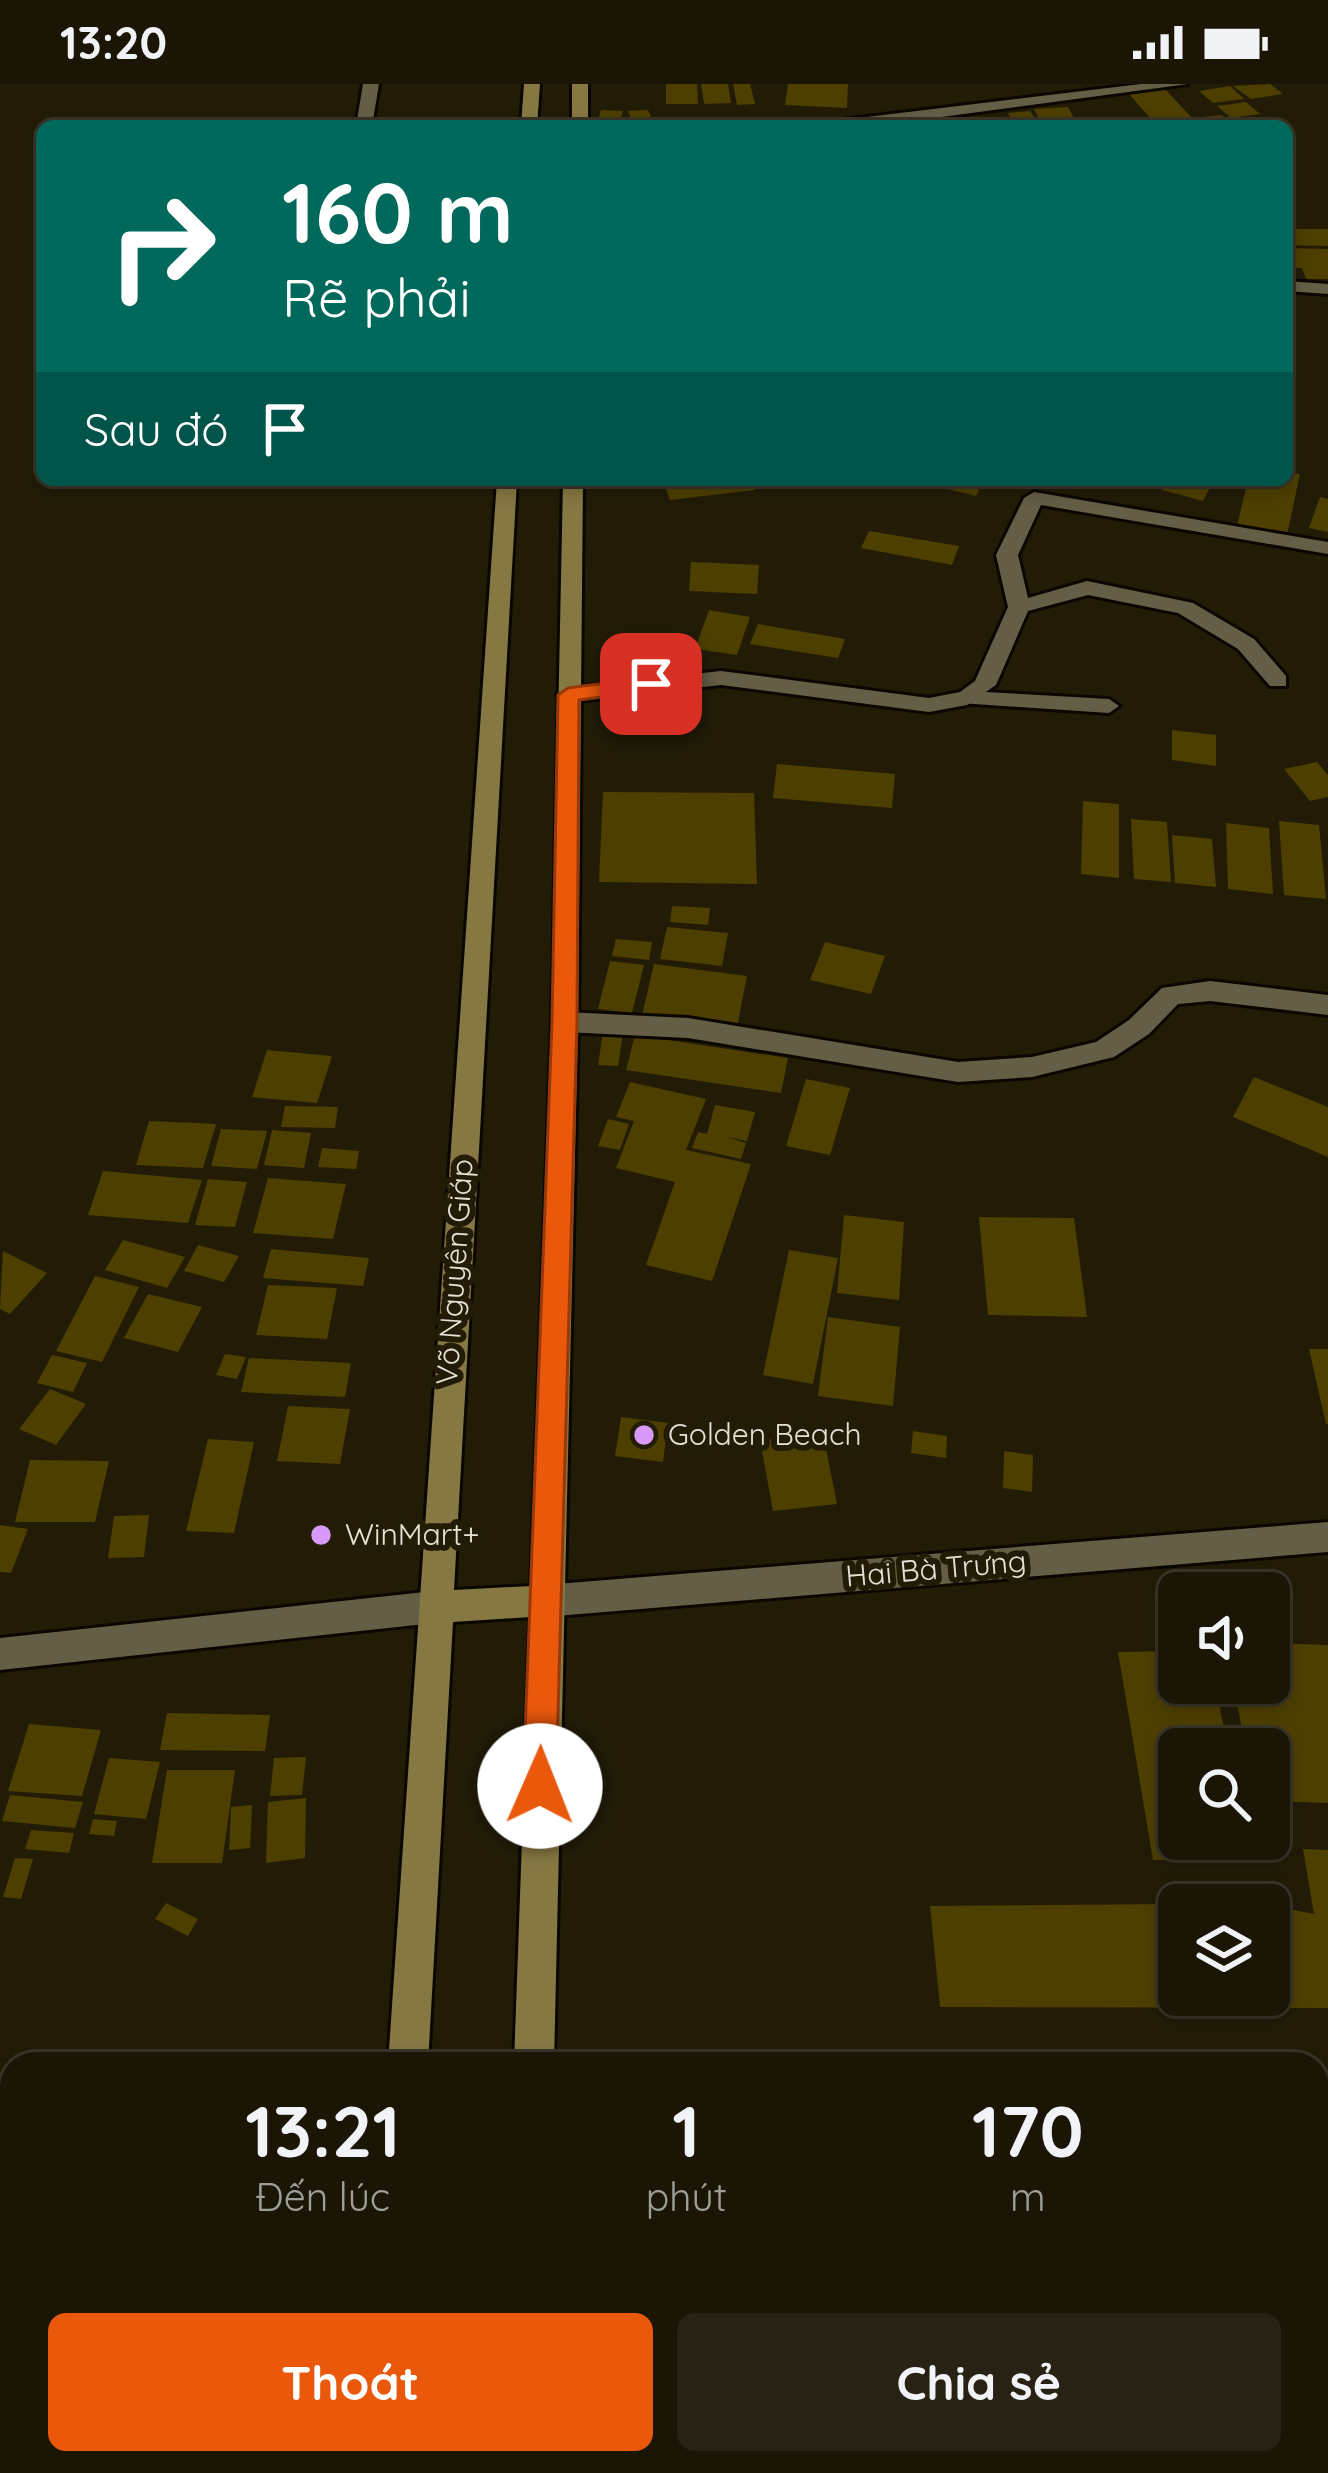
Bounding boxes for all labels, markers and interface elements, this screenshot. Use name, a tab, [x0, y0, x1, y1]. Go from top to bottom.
text: 13:20	[60, 14, 167, 70]
text: 160 m	[282, 159, 514, 264]
icon: right	[84, 168, 240, 324]
text: Rẽ phải	[282, 263, 471, 331]
icon: arrive	[252, 396, 318, 462]
text: Sau đó	[84, 401, 228, 457]
pin	[600, 633, 702, 735]
icon: arrive	[618, 651, 684, 717]
street label: Võ Nguyên Giáp	[427, 1158, 481, 1386]
place label: Golden Beach	[668, 1415, 862, 1453]
marker: Golden Beach	[631, 1422, 657, 1448]
place label: WinMart+	[345, 1515, 479, 1553]
marker: WinMart+	[308, 1522, 334, 1548]
street label: Hai Bà Trưng	[844, 1541, 1028, 1595]
map controls	[1158, 1572, 1290, 2016]
button: sound	[1158, 1572, 1290, 1704]
position arrow	[477, 1723, 603, 1849]
button: search	[1158, 1728, 1290, 1860]
button: layers	[1158, 1884, 1290, 2016]
text: 13:21	[245, 2085, 400, 2175]
text: 1	[672, 2085, 700, 2175]
text: 170	[972, 2085, 1084, 2175]
text: Đến lúc	[256, 2172, 390, 2221]
text: phút	[646, 2172, 727, 2221]
text: m	[1010, 2172, 1046, 2221]
button: Thoát	[48, 2313, 653, 2451]
button: Chia sẻ	[677, 2313, 1281, 2451]

